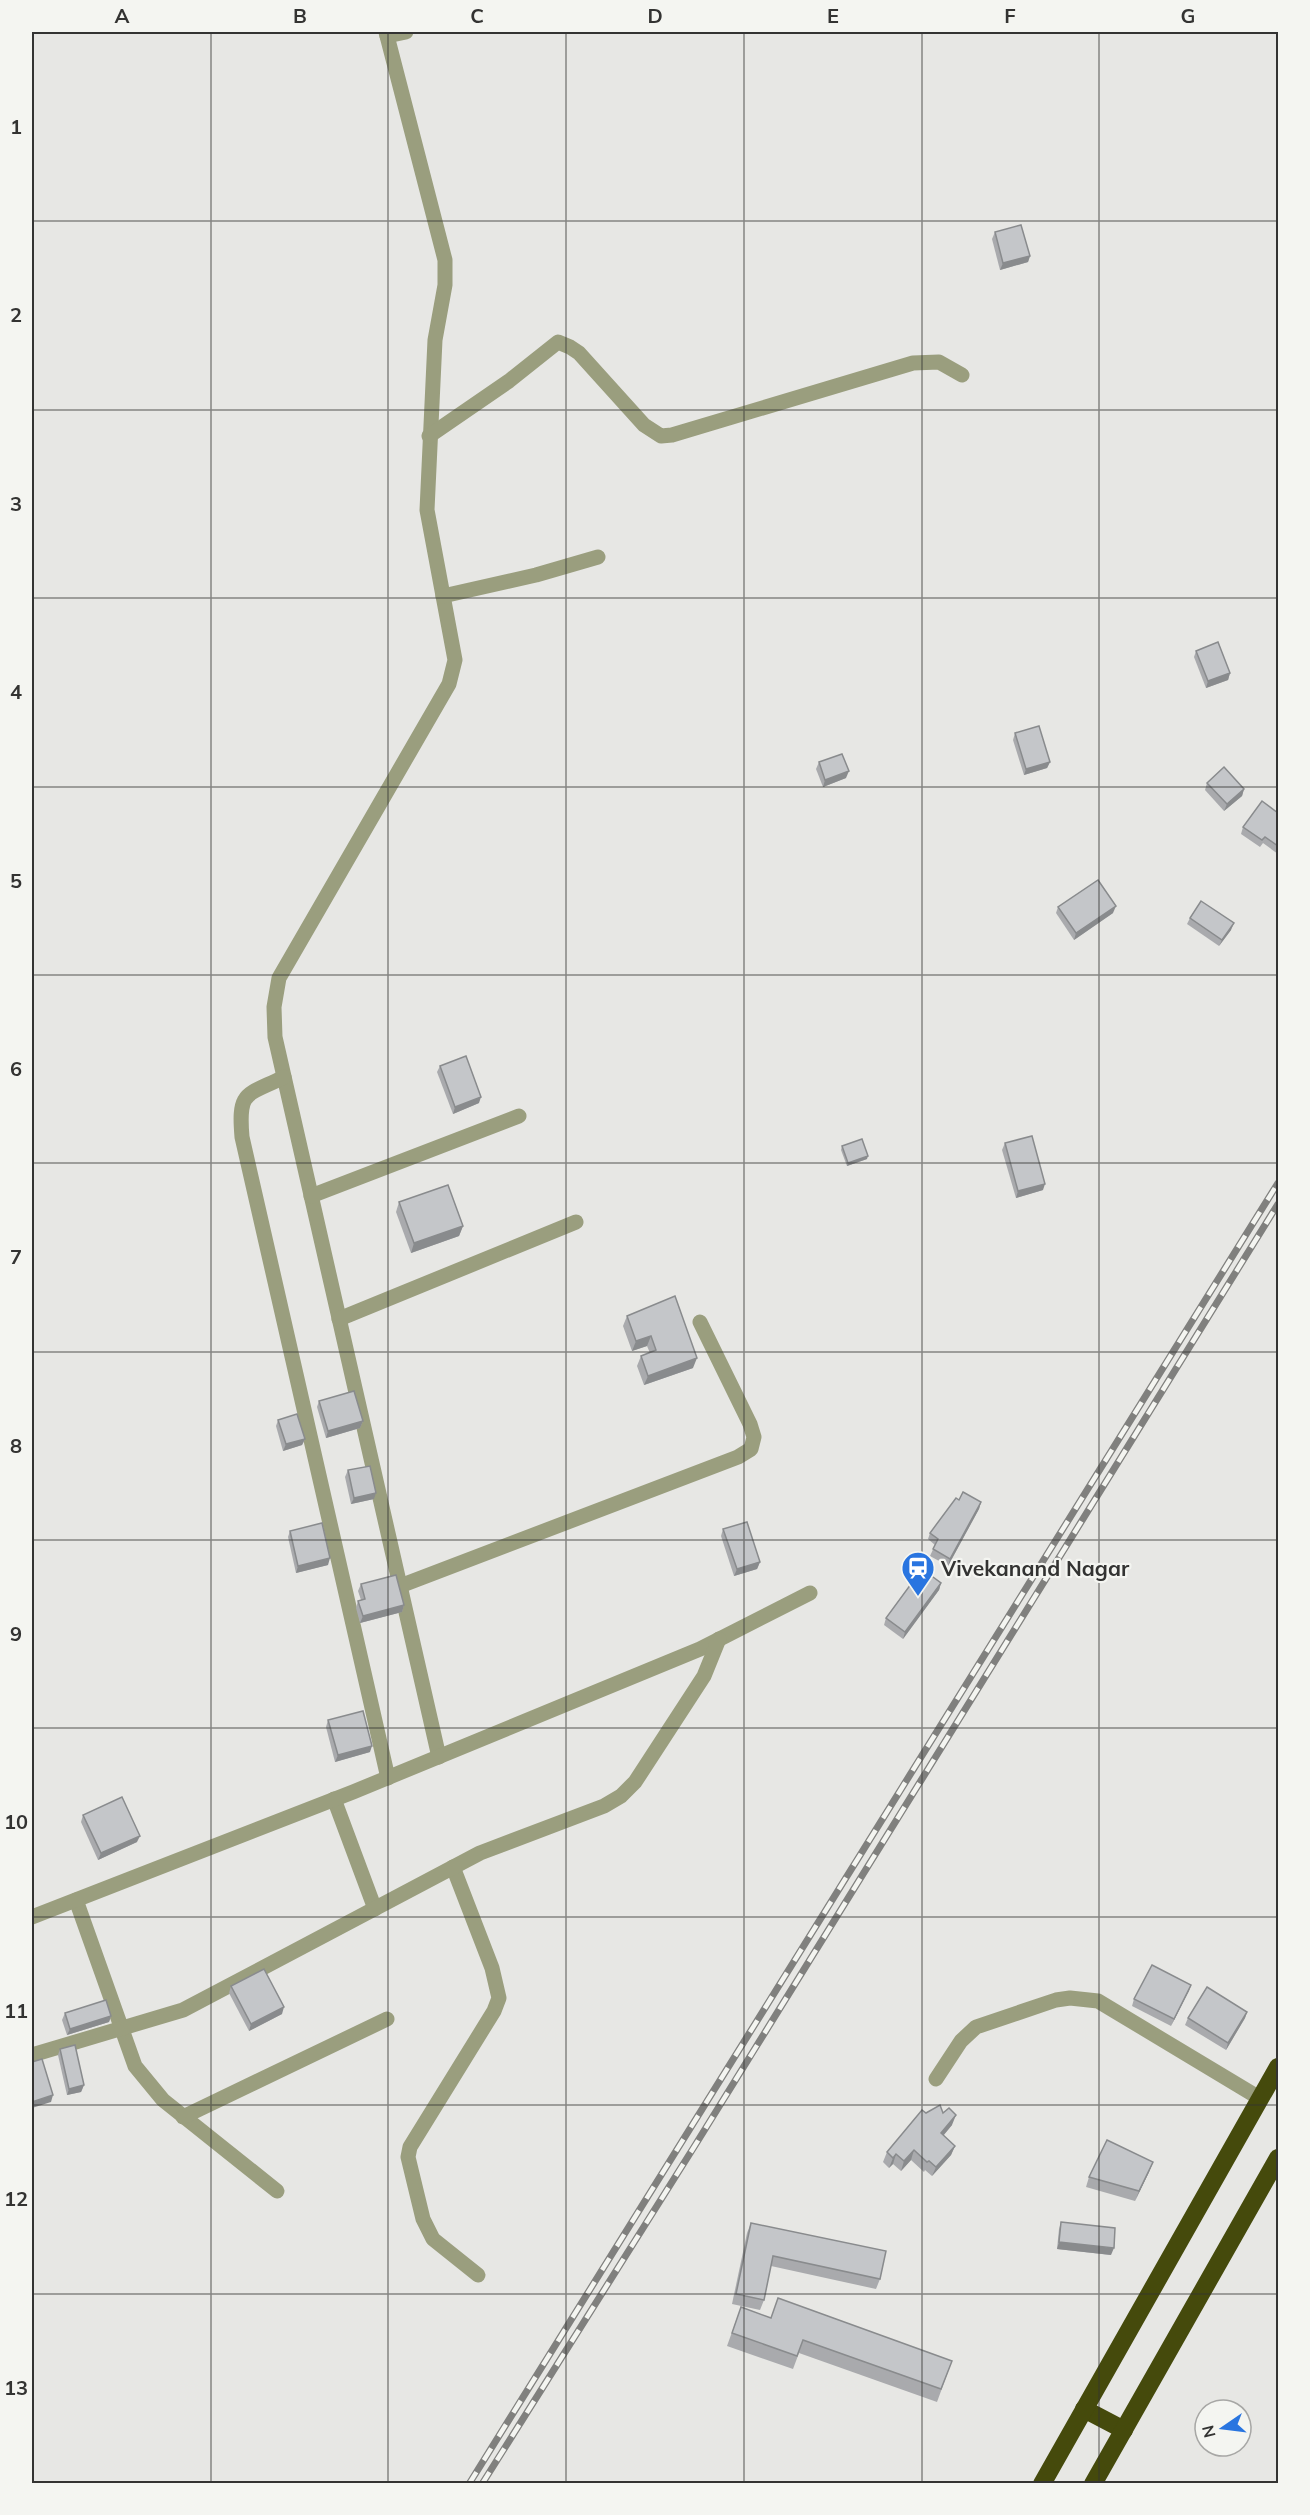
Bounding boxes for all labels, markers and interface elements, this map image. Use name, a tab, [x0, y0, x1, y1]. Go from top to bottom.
text: A	[115, 3, 130, 28]
text: B	[293, 3, 307, 28]
text: C	[470, 3, 484, 28]
text: D	[647, 3, 663, 28]
text: E	[827, 3, 839, 28]
text: F	[1004, 3, 1016, 28]
text: G	[1181, 3, 1195, 28]
text: 1	[10, 114, 22, 139]
text: 2	[10, 302, 22, 327]
text: 3	[10, 491, 22, 516]
text: 4	[10, 679, 22, 704]
text: 5	[10, 868, 22, 893]
text: 6	[10, 1056, 22, 1081]
text: 7	[10, 1244, 22, 1269]
text: 8	[10, 1433, 22, 1458]
station icon: Vivekanand Nagar	[900, 1550, 936, 1597]
place label: Vivekanand Nagar	[940, 1555, 1130, 1581]
text: 9	[10, 1621, 22, 1646]
text: 10	[4, 1809, 28, 1834]
text: 11	[4, 1998, 28, 2023]
text: 12	[4, 2186, 28, 2211]
text: 13	[4, 2375, 28, 2400]
north arrow	[1193, 2398, 1253, 2458]
text: N	[1197, 2423, 1220, 2440]

